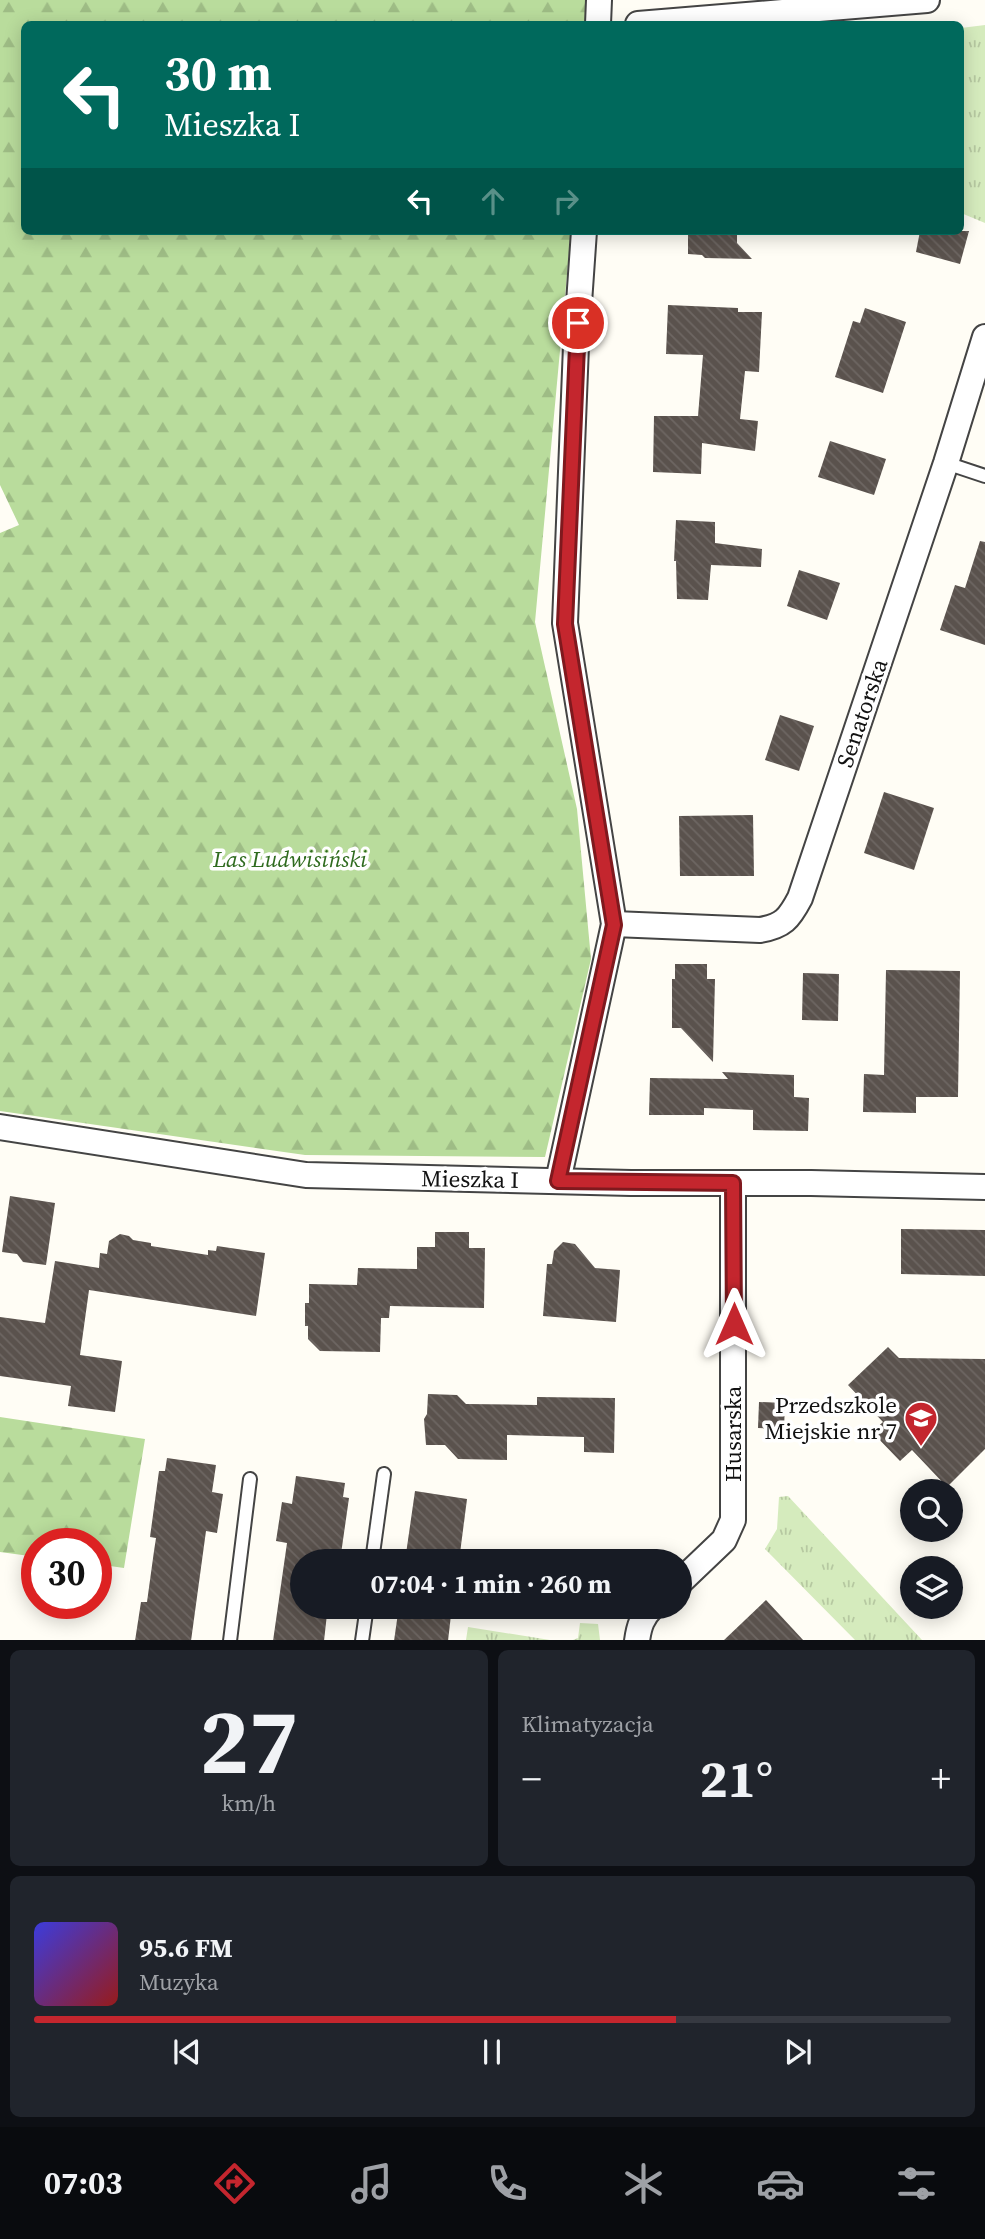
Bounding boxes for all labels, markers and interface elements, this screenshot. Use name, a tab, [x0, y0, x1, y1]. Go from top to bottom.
text: 30 m	[164, 39, 272, 106]
icon: left	[49, 49, 140, 140]
text: Mieszka I	[164, 103, 300, 147]
icon: left	[401, 182, 439, 220]
icon: ahead	[474, 182, 512, 220]
icon: right	[547, 182, 585, 220]
pin	[548, 293, 608, 353]
icon: arrive	[559, 304, 597, 342]
street label: Senatorska	[829, 654, 896, 772]
park label: Las Ludwisiński	[212, 843, 367, 875]
street label: Mieszka I	[421, 1162, 519, 1196]
position arrow	[697, 1287, 771, 1361]
street label: Husarska	[717, 1386, 749, 1482]
place label: Przedszkole Miejskie nr 7	[764, 1389, 897, 1447]
school or university icon: Przedszkole Miejskie nr 7	[902, 1399, 940, 1448]
map controls	[900, 1479, 963, 1619]
button: search	[900, 1479, 963, 1542]
speed limit sign: 30	[21, 1528, 112, 1619]
button: layers	[900, 1556, 963, 1619]
text: 07:04 · 1 min · 260 m	[371, 1566, 611, 1602]
text: 27	[199, 1679, 298, 1803]
text: Klimatyzacja	[522, 1708, 654, 1740]
text: 21°	[700, 1743, 773, 1814]
text: −	[522, 1753, 542, 1805]
text: +	[931, 1753, 951, 1805]
text: km/h	[221, 1787, 276, 1819]
text: 95.6 FM	[139, 1930, 233, 1966]
text: Muzyka	[139, 1966, 219, 1998]
icon: previous	[168, 2033, 206, 2071]
icon: pause	[473, 2033, 511, 2071]
icon: next	[779, 2033, 817, 2071]
icon: directions	[210, 2159, 259, 2208]
icon: music	[347, 2159, 396, 2208]
icon: phone	[483, 2159, 532, 2208]
icon: climate	[619, 2159, 668, 2208]
icon: car	[756, 2159, 805, 2208]
icon: filters	[892, 2159, 941, 2208]
text: 07:03	[44, 2161, 123, 2205]

